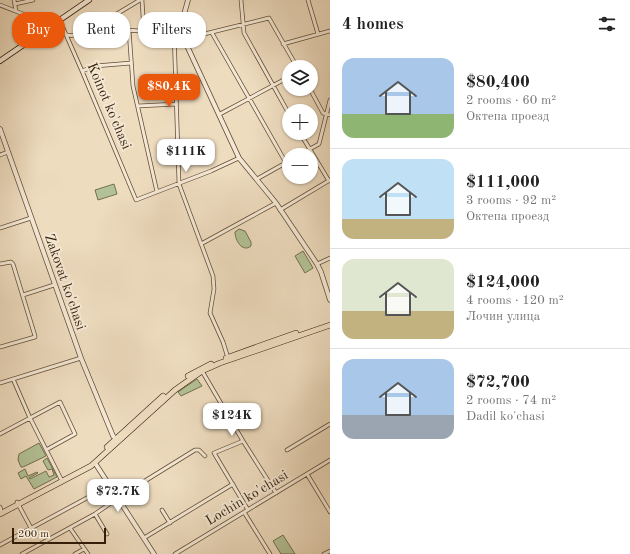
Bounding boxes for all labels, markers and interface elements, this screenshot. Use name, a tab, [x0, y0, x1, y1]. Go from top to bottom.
chip: Buy	[12, 12, 65, 48]
chip: Rent	[73, 12, 130, 48]
chip: Filters	[138, 12, 206, 48]
icon: filters	[596, 13, 618, 35]
text: 4 homes	[342, 16, 404, 33]
map controls	[282, 60, 318, 184]
button: layers	[282, 60, 318, 96]
street label: Koinot ko'chasi	[84, 61, 134, 152]
pin: $80.4K	[136, 74, 202, 108]
icon: home	[374, 74, 422, 122]
text: $80,400	[466, 74, 530, 91]
text: $80.4K	[147, 80, 191, 93]
text: 2 rooms · 60 m²	[466, 94, 556, 107]
button: +	[282, 104, 318, 140]
text: Октепа проезд	[466, 110, 549, 123]
pin: $111K	[158, 139, 214, 173]
text: $111K	[166, 145, 206, 158]
button: −	[282, 148, 318, 184]
text: $111,000	[466, 174, 540, 191]
icon: home	[374, 175, 422, 223]
text: 3 rooms · 92 m²	[466, 194, 556, 207]
text: Октепа проезд	[466, 210, 549, 223]
street label: Zakovat ko'chasi	[42, 232, 88, 332]
text: $124,000	[466, 274, 540, 291]
icon: home	[374, 275, 422, 323]
text: 4 rooms · 120 m²	[466, 294, 564, 307]
text: Лочин улица	[466, 310, 540, 323]
text: $72,700	[466, 374, 530, 391]
icon: home	[374, 375, 422, 423]
text: 2 rooms · 74 m²	[466, 394, 556, 407]
pin: $124K	[204, 403, 260, 437]
text: $124K	[212, 409, 252, 422]
text: Dadil ko'chasi	[466, 410, 545, 423]
street label: Lochin ko'chasi	[203, 468, 291, 528]
pin: $72.7K	[85, 479, 151, 513]
text: $72.7K	[96, 485, 140, 498]
scale bar	[12, 526, 106, 545]
text: 200 m	[18, 529, 49, 540]

